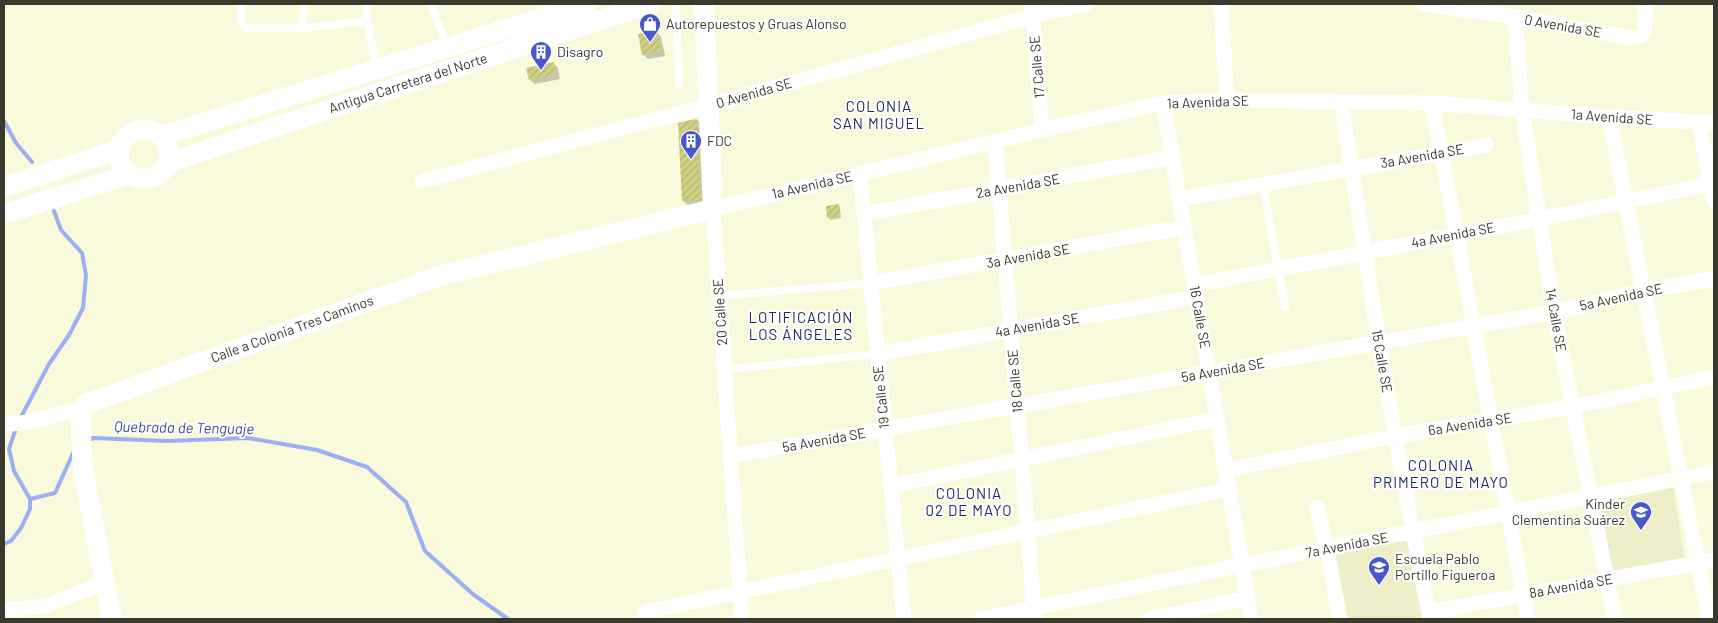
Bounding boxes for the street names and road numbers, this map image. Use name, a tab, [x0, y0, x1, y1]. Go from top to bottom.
street label: 0 Avenida SE	[1523, 10, 1603, 41]
street label: 17 Calle SE	[1025, 35, 1048, 99]
street label: Antigua Carretera del Norte	[326, 49, 489, 116]
street label: 0 Avenida SE	[714, 74, 794, 111]
street label: 1a Avenida SE	[1167, 92, 1249, 111]
street label: 1a Avenida SE	[1570, 105, 1654, 128]
street label: 3a Avenida SE	[1379, 140, 1465, 171]
street label: 1a Avenida SE	[770, 167, 854, 202]
street label: 2a Avenida SE	[975, 170, 1061, 201]
street label: 4a Avenida SE	[1410, 218, 1496, 251]
street label: 3a Avenida SE	[985, 240, 1071, 271]
street label: 20 Calle SE	[709, 278, 730, 346]
street label: 5a Avenida SE	[1578, 279, 1664, 314]
street label: 16 Calle SE	[1187, 284, 1214, 350]
street label: 14 Calle SE	[1543, 287, 1570, 353]
street label: Calle a Colonia Tres Caminos	[208, 291, 376, 366]
street label: 4a Avenida SE	[994, 309, 1080, 340]
street label: 15 Calle SE	[1369, 328, 1396, 394]
street label: 18 Calle SE	[1003, 348, 1026, 414]
street label: 5a Avenida SE	[1180, 354, 1266, 385]
street label: 19 Calle SE	[869, 364, 892, 430]
street label: 6a Avenida SE	[1427, 409, 1513, 439]
street label: 5a Avenida SE	[781, 424, 867, 455]
street label: 7a Avenida SE	[1304, 528, 1390, 561]
street label: 8a Avenida SE	[1528, 570, 1614, 601]

